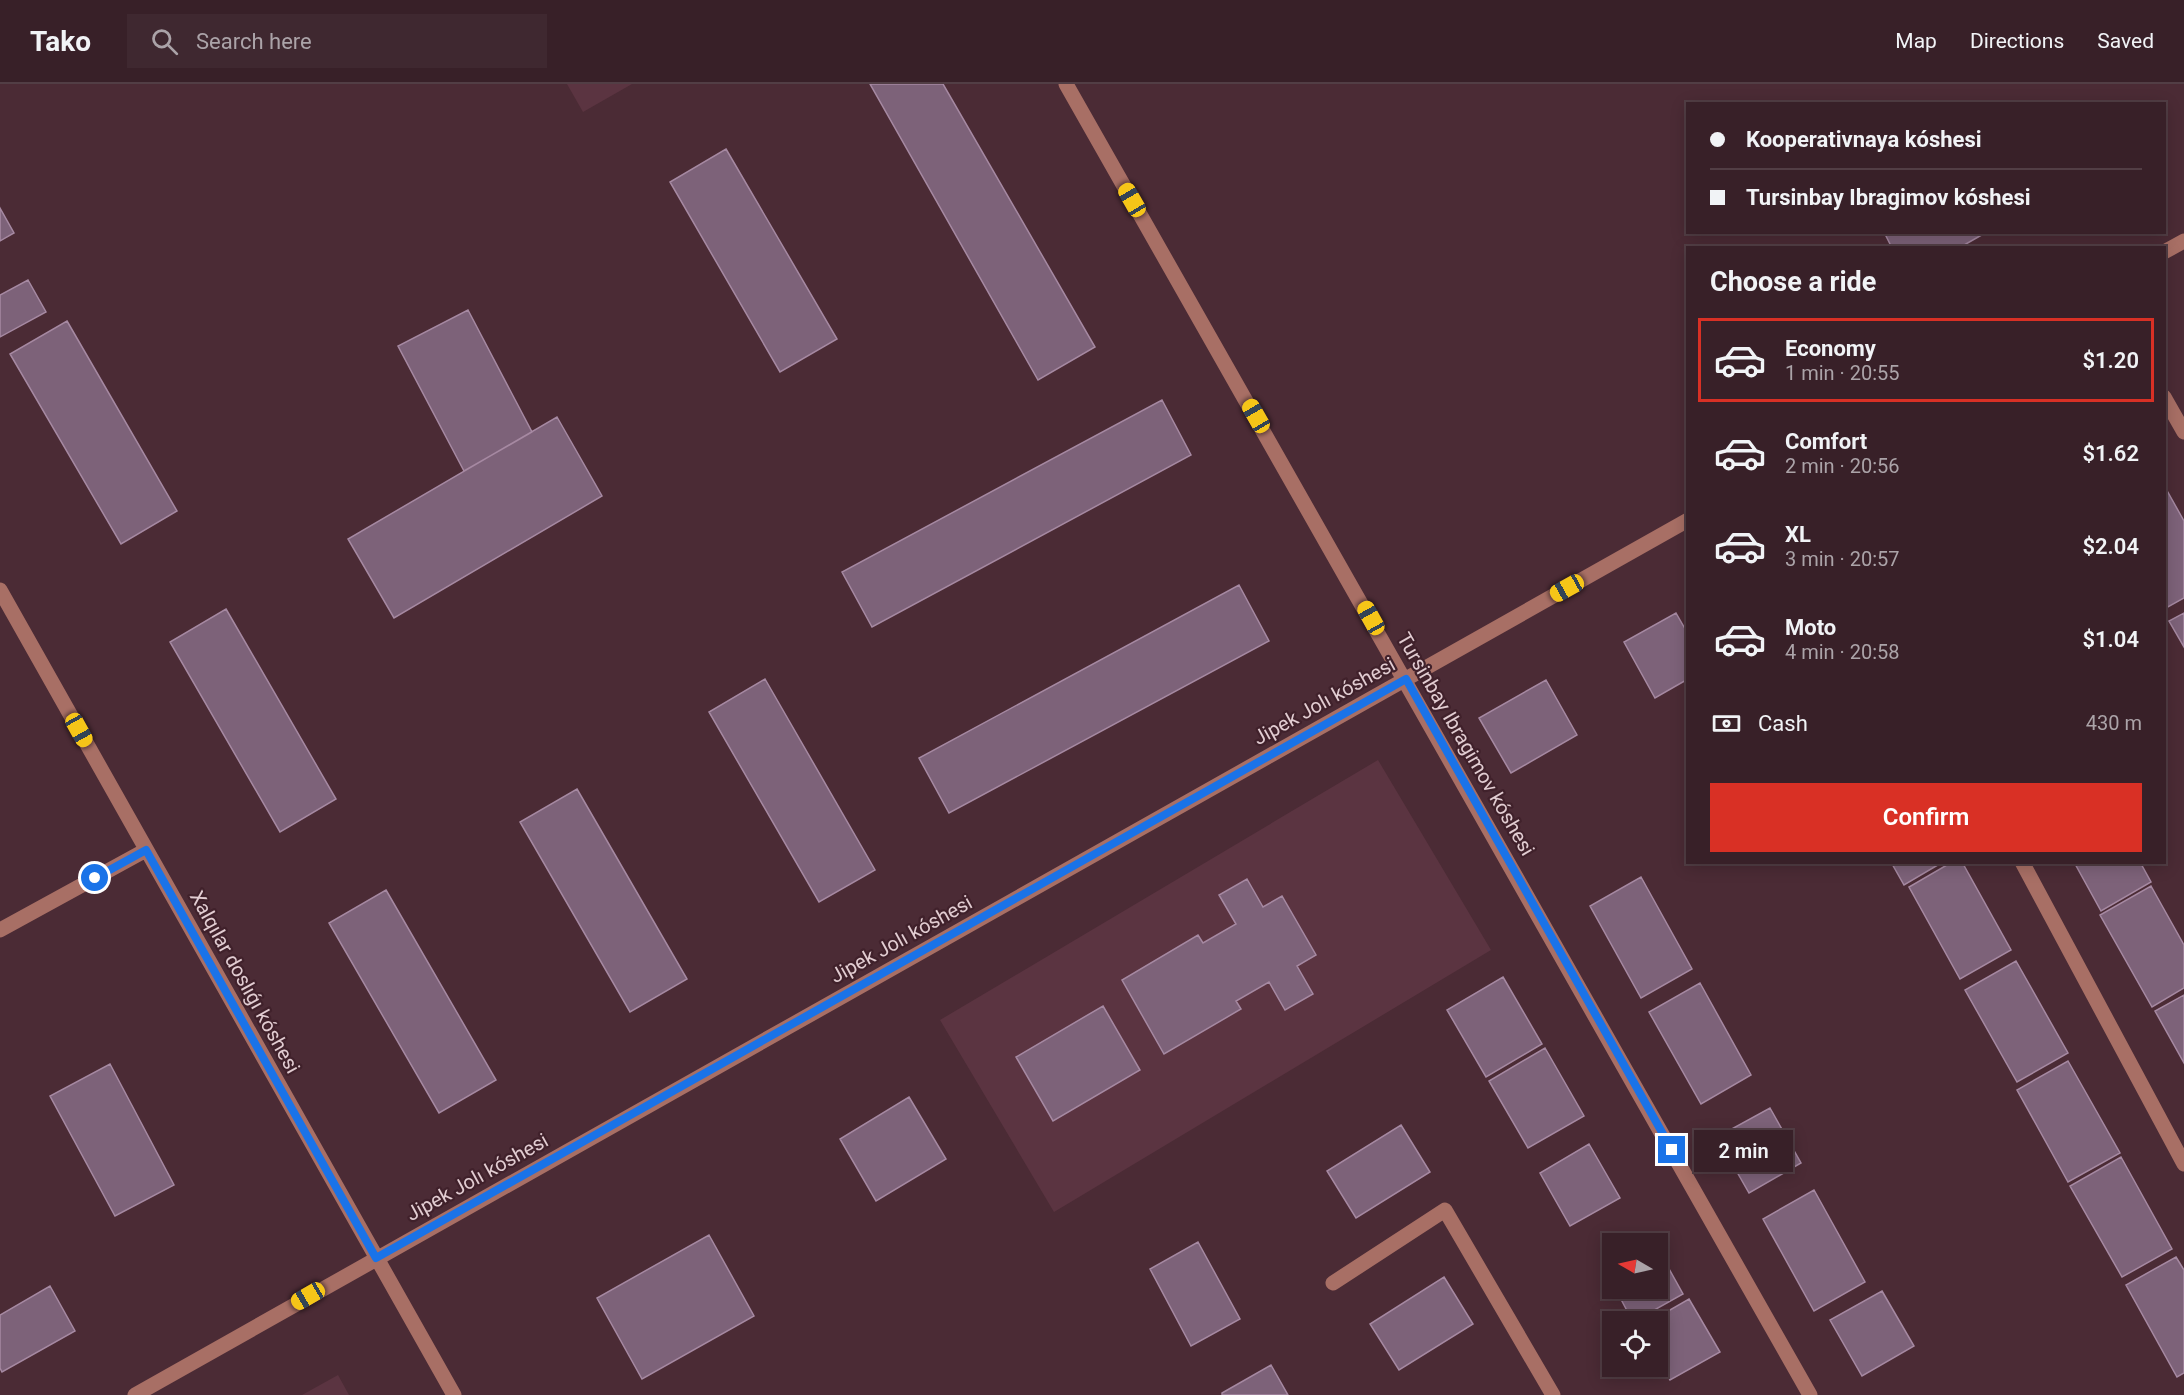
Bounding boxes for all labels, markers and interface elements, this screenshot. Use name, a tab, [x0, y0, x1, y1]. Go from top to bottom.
search box	[127, 14, 547, 68]
text: Tako	[30, 25, 91, 58]
icon: search	[148, 25, 181, 58]
text: Search here	[196, 29, 312, 54]
text: Map	[1895, 29, 1937, 53]
text: Directions	[1970, 29, 2064, 53]
text: Saved	[2097, 29, 2154, 53]
text: Kooperativnaya kóshesi	[1746, 127, 1982, 152]
car	[1115, 180, 1149, 220]
text: Tursinbay Ibragimov kóshesi	[1746, 185, 2031, 210]
text: Choose a ride	[1710, 266, 1876, 298]
icon: car	[1713, 333, 1767, 387]
text: Economy	[1785, 336, 1876, 361]
text: $1.20	[2082, 348, 2139, 373]
text: 1 min · 20:55	[1785, 361, 1900, 385]
car	[1239, 396, 1273, 436]
icon: car	[1713, 426, 1767, 480]
text: Comfort	[1785, 429, 1867, 454]
text: $1.62	[2082, 441, 2139, 466]
text: 2 min · 20:56	[1785, 454, 1900, 478]
icon: car	[1713, 519, 1767, 573]
text: XL	[1785, 522, 1811, 547]
text: $2.04	[2082, 534, 2139, 559]
text: 3 min · 20:57	[1785, 547, 1900, 571]
car	[1547, 571, 1587, 605]
car	[1354, 598, 1388, 638]
icon: car	[1713, 612, 1767, 666]
text: Moto	[1785, 615, 1836, 640]
text: $1.04	[2082, 627, 2139, 652]
street label: Tursinbay Ibragimov kóshesi	[1392, 628, 1540, 860]
text: 4 min · 20:58	[1785, 640, 1900, 664]
street label: Jipek Jolı kóshesi	[1249, 652, 1399, 750]
icon: cash	[1710, 707, 1743, 740]
car	[62, 710, 96, 750]
text: Cash	[1758, 711, 1808, 736]
text: 430 m	[2086, 711, 2142, 735]
button: Confirm	[1710, 783, 2142, 852]
route start	[81, 864, 108, 891]
street label: Xalqılar doslıǵı kóshesi	[185, 887, 305, 1077]
street label: Jipek Jolı kóshesi	[826, 890, 976, 988]
street label: Jipek Jolı kóshesi	[402, 1128, 552, 1226]
callout: 2 min	[1693, 1129, 1792, 1171]
route end	[1658, 1136, 1685, 1163]
text: 2 min	[1718, 1139, 1769, 1163]
north arrow	[1602, 1233, 1668, 1299]
map controls	[1602, 1233, 1668, 1377]
car	[288, 1279, 328, 1313]
button: locate	[1602, 1311, 1668, 1377]

